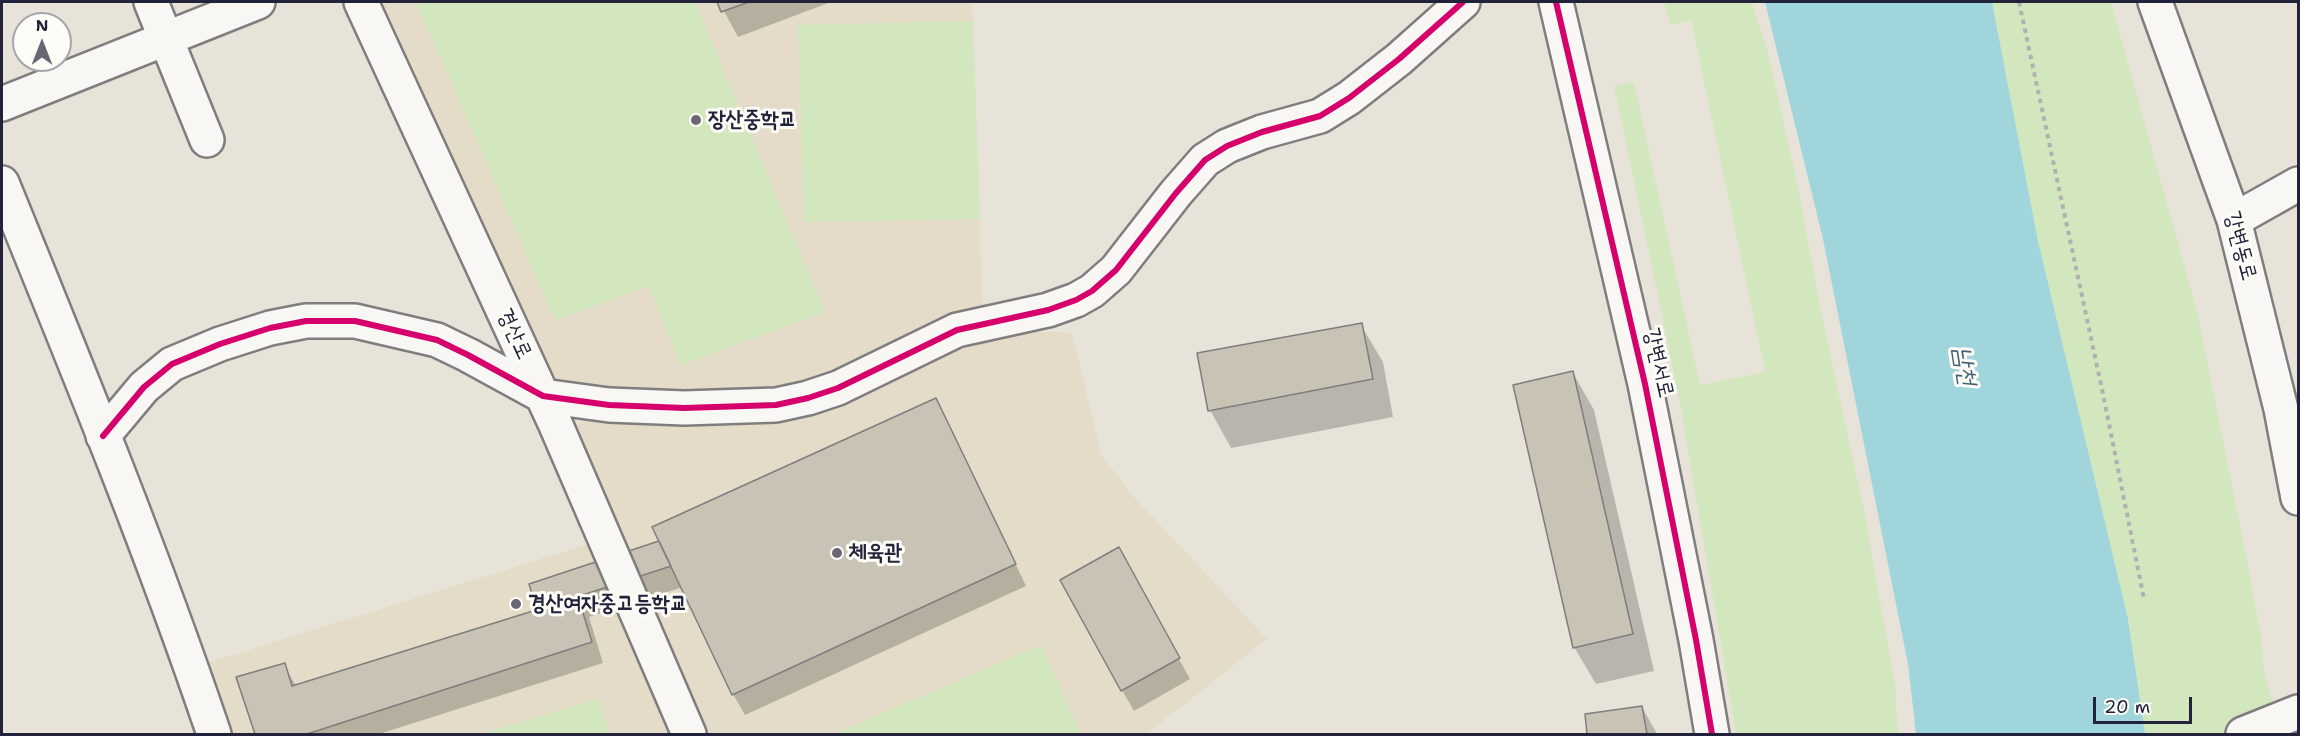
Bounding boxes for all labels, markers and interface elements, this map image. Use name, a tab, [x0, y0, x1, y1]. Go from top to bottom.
north arrow	[12, 12, 72, 72]
text: N	[36, 15, 48, 36]
place label: 장산중학교	[708, 107, 797, 133]
marker: 장산중학교	[689, 113, 703, 127]
street label: 강변동로	[2218, 208, 2262, 284]
street label: 경산로	[491, 304, 537, 364]
street label: 강변서로	[1637, 326, 1679, 400]
water label: 남천	[1947, 345, 1981, 387]
place label: 체육관	[849, 540, 902, 566]
marker: 체육관	[830, 546, 844, 560]
place label: 경산여자중고등학교	[528, 591, 687, 617]
marker: 경산여자중고등학교	[509, 597, 523, 611]
scale bar	[2096, 685, 2195, 723]
text: 20 m	[2104, 695, 2150, 719]

